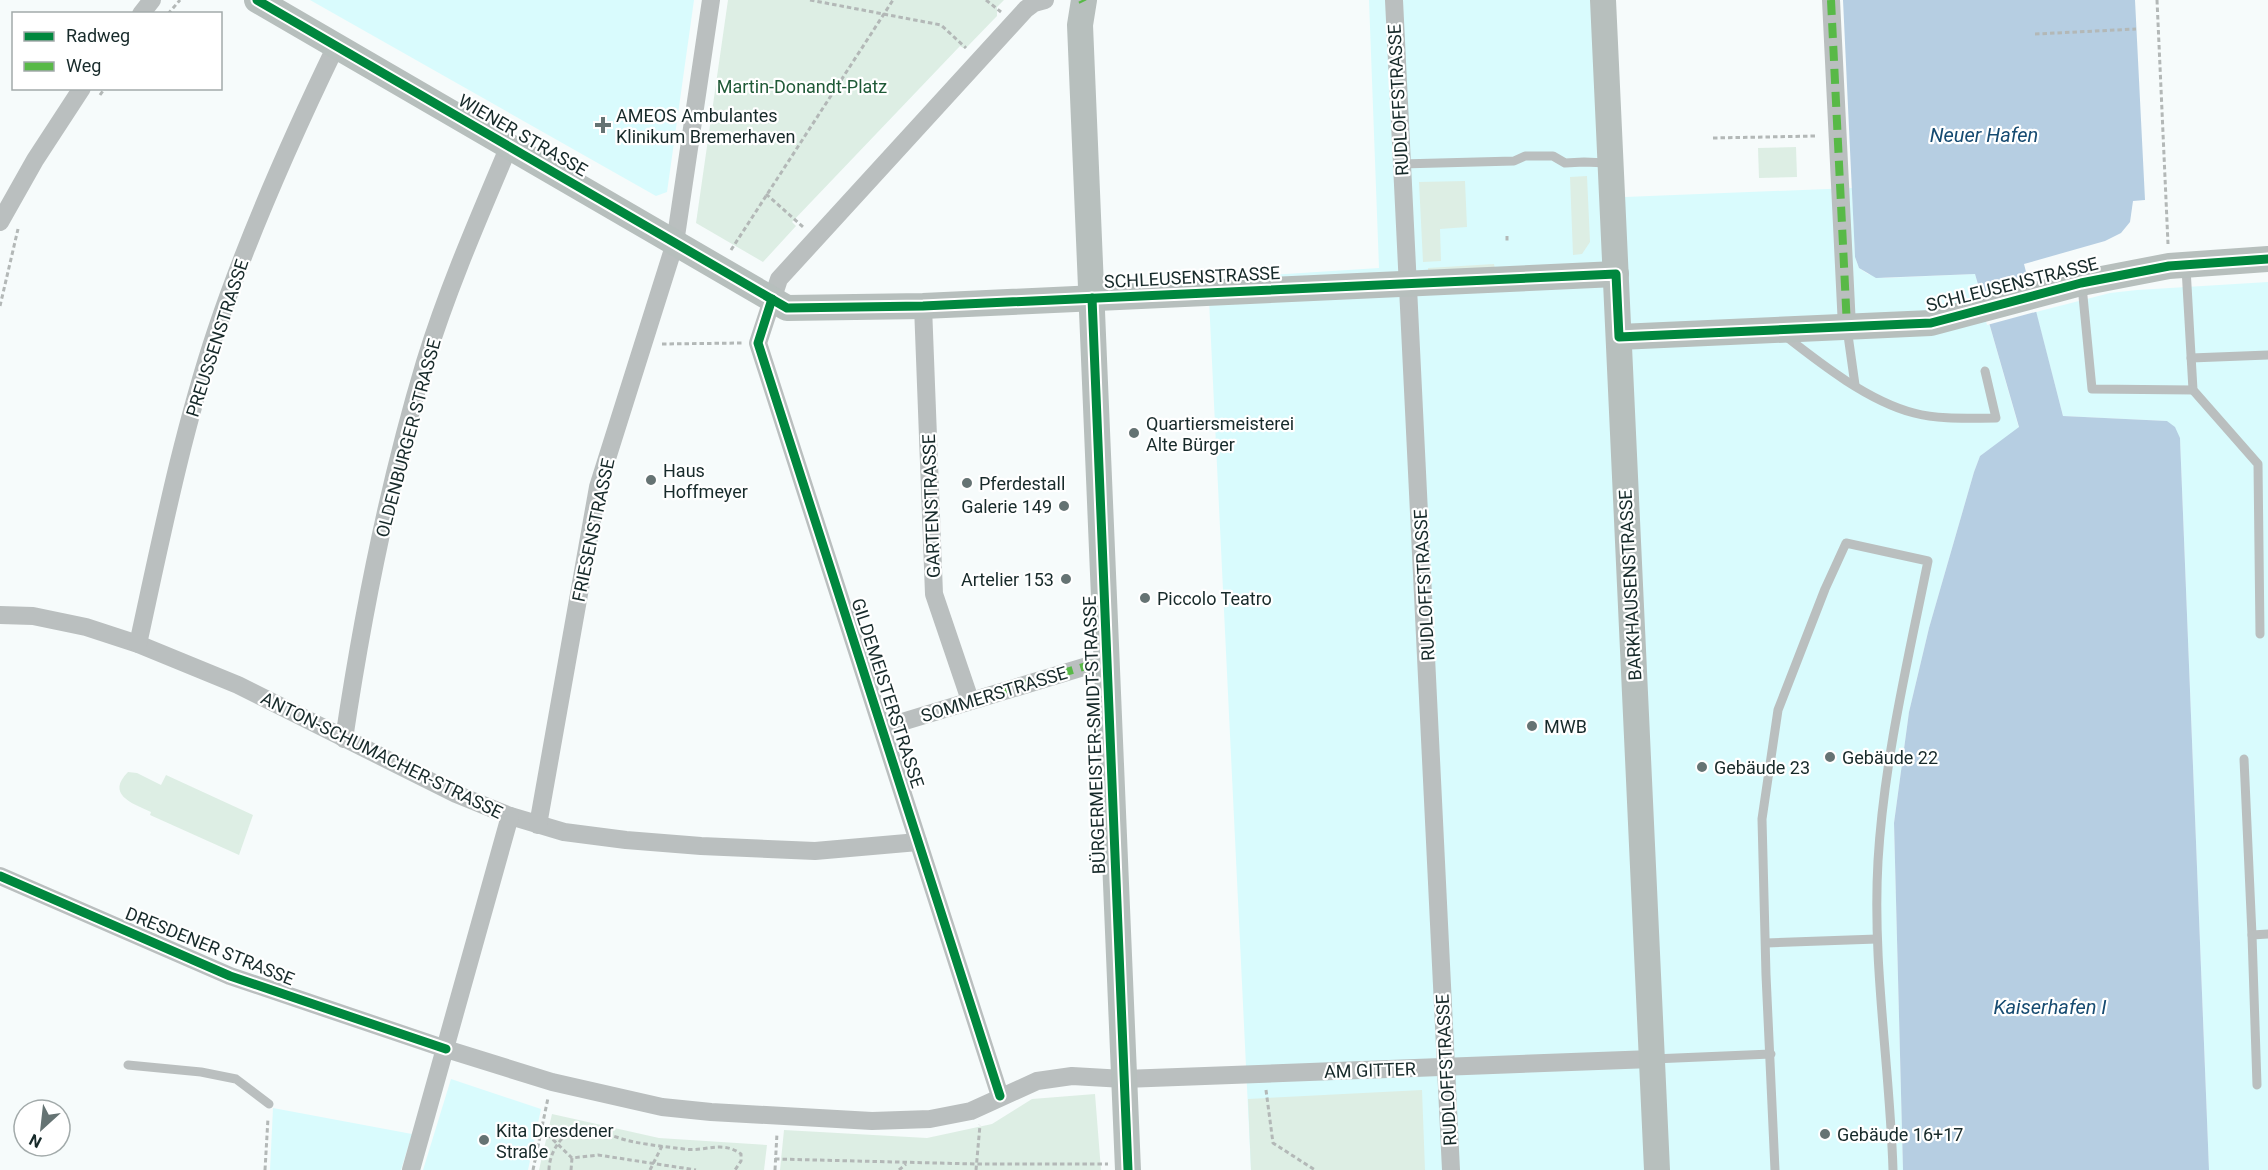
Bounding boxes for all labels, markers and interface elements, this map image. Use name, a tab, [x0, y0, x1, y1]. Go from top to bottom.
legend	[12, 12, 222, 90]
street label: RUDLOFFSTRASSE	[1384, 24, 1412, 176]
text: Radweg	[66, 25, 130, 46]
text: Weg	[66, 55, 101, 76]
park label: Martin-Donandt-Platz	[717, 76, 887, 97]
street label: WIENER STRASSE	[455, 90, 591, 180]
place label: AMEOS Ambulantes Klinikum Bremerhaven	[616, 105, 795, 147]
marker: AMEOS Ambulantes Klinikum Bremerhaven	[594, 116, 612, 134]
water label: Neuer Hafen	[1930, 123, 2038, 147]
street label: SCHLEUSENSTRASSE	[1924, 252, 2100, 316]
street label: PREUSSENSTRASSE	[182, 256, 252, 420]
street label: SCHLEUSENSTRASSE	[1103, 262, 1281, 292]
street label: OLDENBURGER STRASSE	[371, 336, 445, 540]
place label: Quartiersmeisterei Alte Bürger	[1146, 413, 1294, 455]
marker: Quartiersmeisterei Alte Bürger	[1127, 426, 1141, 440]
street label: GARTENSTRASSE	[918, 434, 944, 578]
street label: FRIESENSTRASSE	[568, 457, 618, 603]
place label: Haus Hoffmeyer	[663, 460, 748, 502]
marker: Haus Hoffmeyer	[644, 473, 658, 487]
place label: Pferdestall	[979, 473, 1065, 494]
marker: Pferdestall	[960, 476, 974, 490]
street label: BARKHAUSENSTRASSE	[1615, 489, 1645, 681]
place label: Galerie 149	[961, 496, 1052, 517]
marker: Galerie 149	[1057, 499, 1071, 513]
street label: RUDLOFFSTRASSE	[1410, 509, 1438, 661]
place label: Artelier 153	[961, 569, 1054, 590]
marker: Artelier 153	[1059, 572, 1073, 586]
place label: Piccolo Teatro	[1157, 588, 1272, 609]
marker: Piccolo Teatro	[1138, 591, 1152, 605]
street label: GILDEMEISTERSTRASSE	[847, 595, 929, 791]
street label: BÜRGERMEISTER-SMIDT-STRASSE	[1079, 595, 1109, 875]
street label: SOMMERSTRASSE	[918, 662, 1070, 726]
street label: ANTON-SCHUMACHER-STRASSE	[258, 687, 506, 823]
place label: MWB	[1544, 716, 1587, 737]
marker: MWB	[1525, 719, 1539, 733]
place label: Gebäude 22	[1842, 747, 1938, 768]
marker: Gebäude 22	[1823, 750, 1837, 764]
place label: Gebäude 23	[1714, 757, 1810, 778]
marker: Gebäude 23	[1695, 760, 1709, 774]
street label: DRESDENER STRASSE	[122, 902, 298, 990]
street label: RUDLOFFSTRASSE	[1432, 994, 1460, 1146]
water label: Kaiserhafen I	[1993, 995, 2107, 1019]
street label: AM GITTER	[1324, 1058, 1416, 1082]
north arrow	[12, 1098, 72, 1158]
place label: Kita Dresdener Straße	[496, 1120, 614, 1162]
place label: Gebäude 16+17	[1837, 1124, 1963, 1145]
marker: Gebäude 16+17	[1818, 1127, 1832, 1141]
text: N	[26, 1130, 45, 1152]
marker: Kita Dresdener Straße	[477, 1133, 491, 1147]

